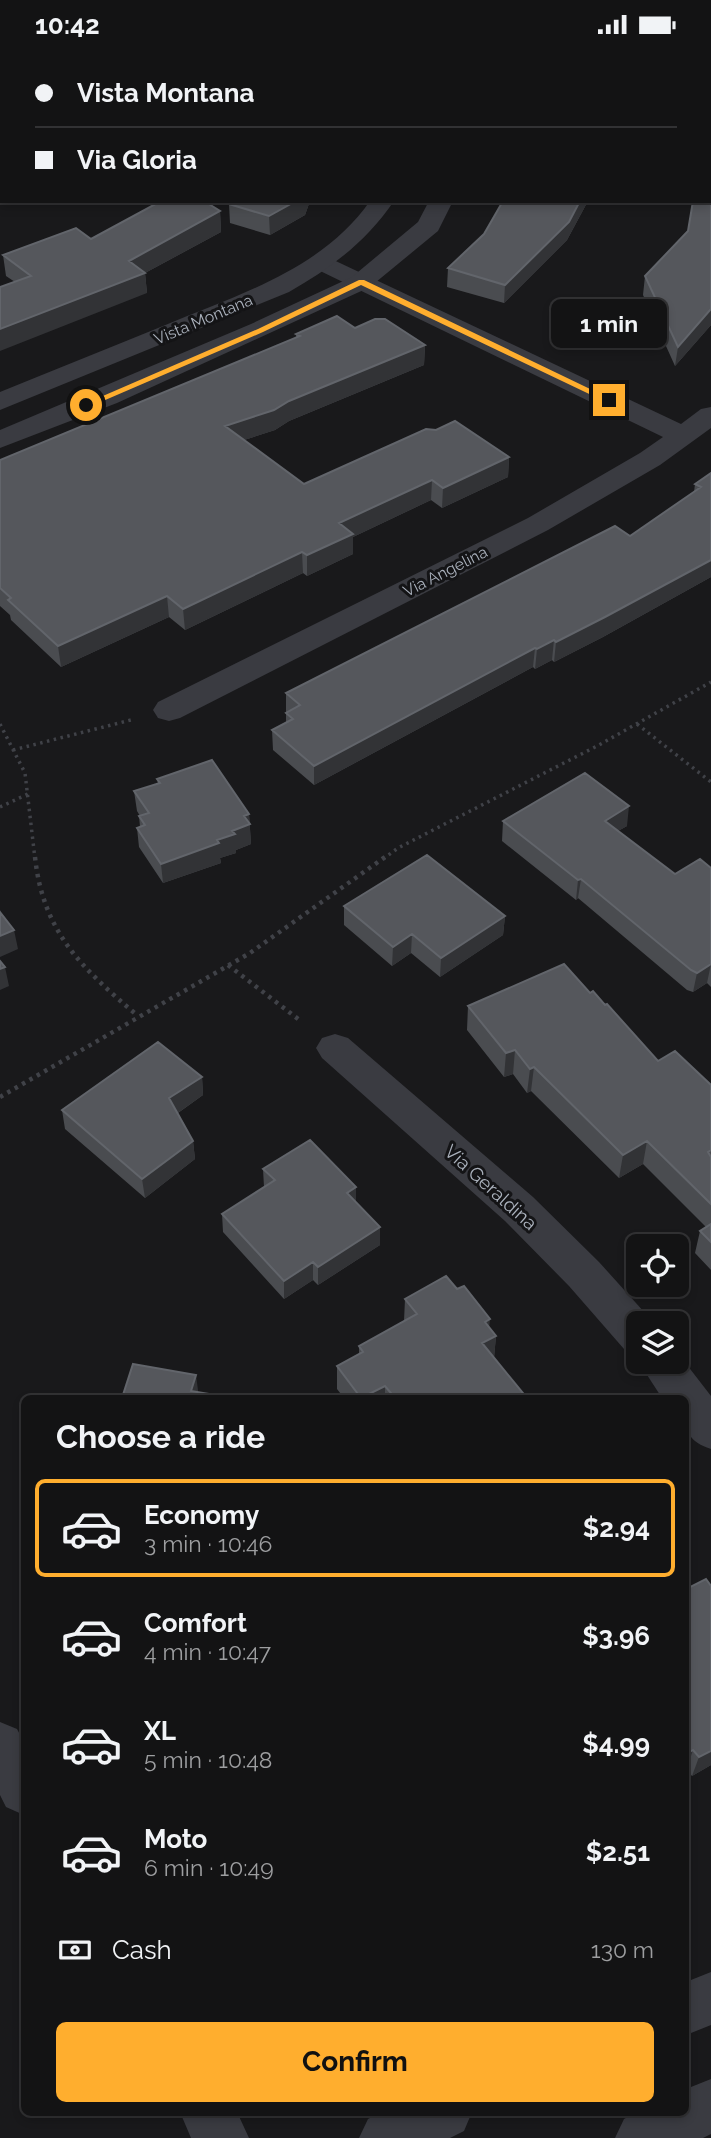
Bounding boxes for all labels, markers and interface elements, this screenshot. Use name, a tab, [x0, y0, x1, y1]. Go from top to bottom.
text: 10:42	[35, 10, 100, 40]
text: Vista Montana	[77, 78, 254, 108]
text: Via Gloria	[77, 145, 197, 175]
street label: Vista Montana	[151, 290, 255, 349]
callout: 1 min	[551, 299, 667, 347]
text: 1 min	[580, 310, 638, 337]
route end	[593, 384, 625, 416]
route start	[70, 389, 102, 421]
street label: Via Angelina	[400, 542, 491, 601]
street label: Via Geraldina	[440, 1140, 542, 1234]
map controls	[626, 1234, 689, 1374]
button: locate	[626, 1234, 689, 1297]
button: layers	[626, 1311, 689, 1374]
text: Choose a ride	[56, 1418, 265, 1455]
icon: car	[60, 1497, 123, 1560]
text: Economy	[144, 1500, 259, 1530]
text: $2.94	[583, 1513, 650, 1543]
text: 3 min · 10:46	[144, 1530, 272, 1557]
icon: car	[60, 1605, 123, 1668]
text: Comfort	[144, 1608, 247, 1638]
text: $3.96	[582, 1621, 650, 1651]
text: 4 min · 10:47	[144, 1638, 271, 1665]
icon: car	[60, 1713, 123, 1776]
text: XL	[144, 1716, 176, 1746]
text: $4.99	[582, 1729, 650, 1759]
text: 5 min · 10:48	[144, 1746, 272, 1773]
icon: car	[60, 1821, 123, 1884]
text: Moto	[144, 1824, 207, 1854]
text: $2.51	[586, 1837, 650, 1867]
text: 6 min · 10:49	[144, 1854, 274, 1881]
icon: cash	[56, 1931, 94, 1969]
text: Cash	[112, 1935, 172, 1965]
text: 130 m	[591, 1936, 654, 1963]
button: Confirm	[56, 2022, 654, 2102]

